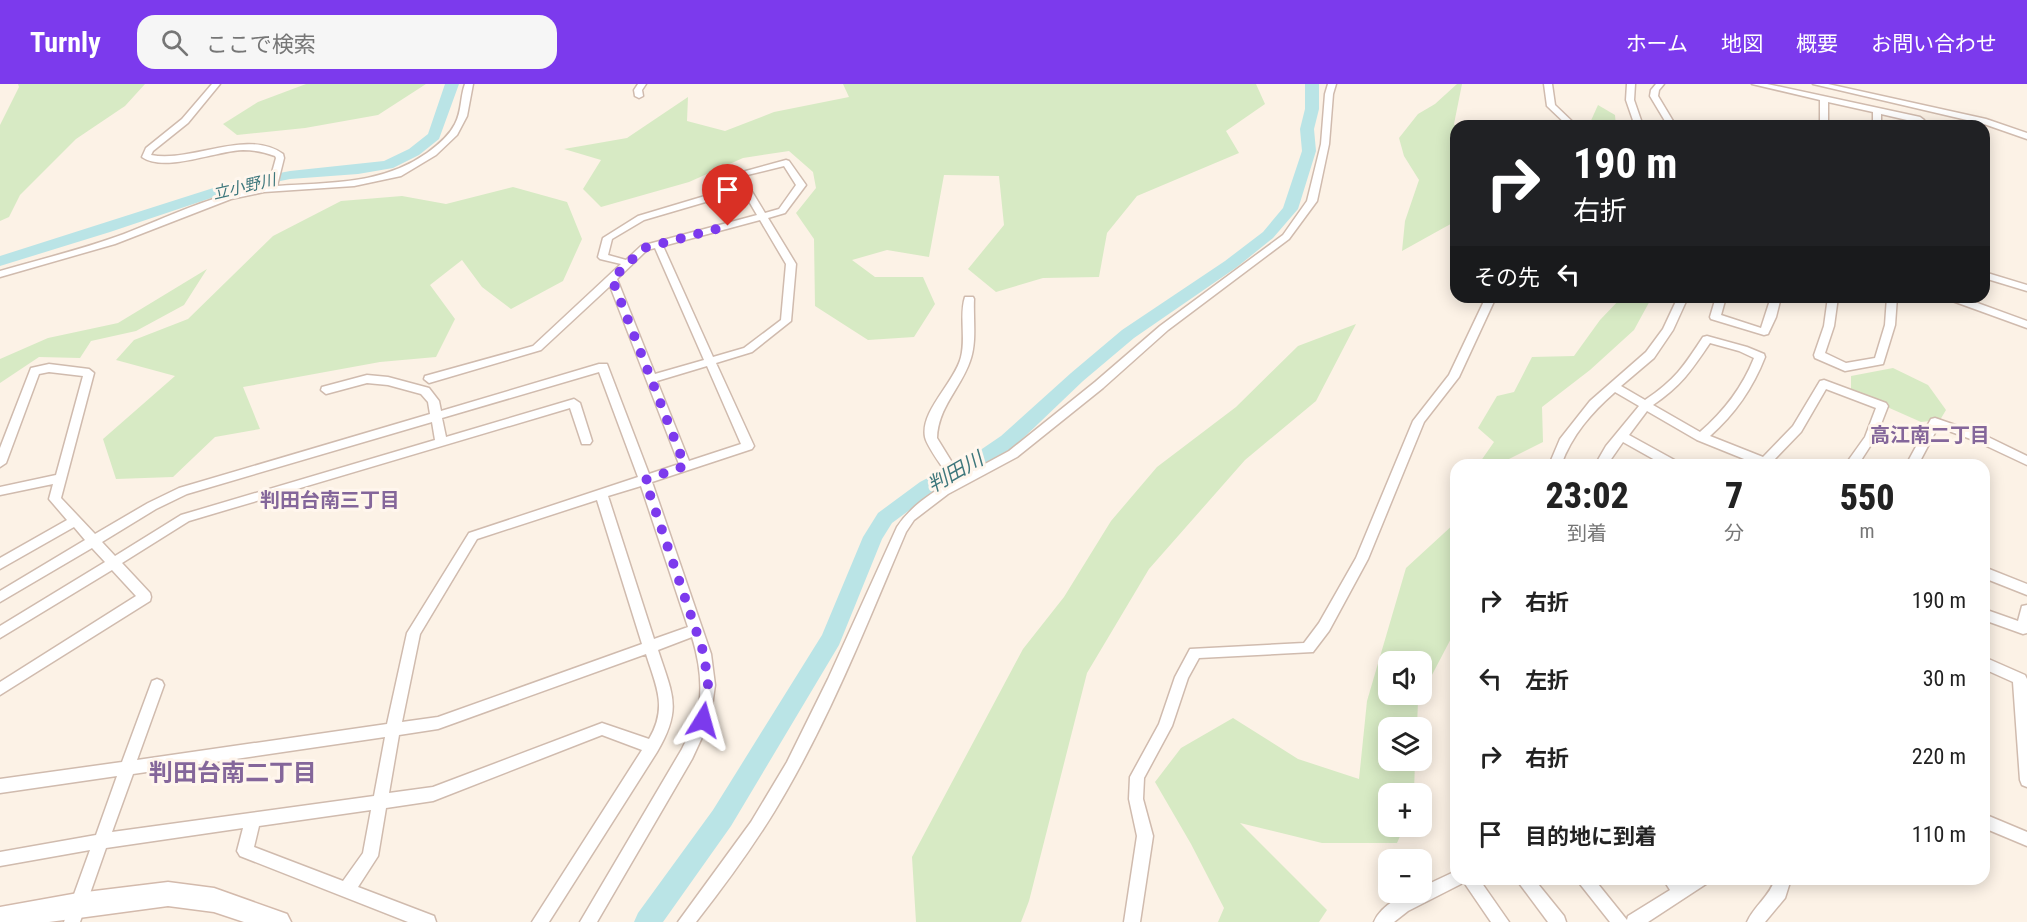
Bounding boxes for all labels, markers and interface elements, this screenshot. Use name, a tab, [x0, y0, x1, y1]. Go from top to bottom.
search box	[137, 15, 557, 69]
text: Turnly	[30, 26, 101, 59]
icon: search	[158, 26, 191, 59]
text: ここで検索	[206, 32, 316, 57]
text: ホーム	[1626, 32, 1688, 56]
text: 地図	[1721, 32, 1763, 56]
text: 概要	[1796, 32, 1838, 56]
text: お問い合わせ	[1871, 32, 1997, 56]
text: 190 m	[1573, 139, 1678, 188]
icon: right	[1474, 144, 1552, 222]
pin	[702, 164, 753, 226]
water label: 立小野川	[211, 170, 279, 203]
icon: arrive	[711, 173, 744, 206]
text: 右折	[1573, 195, 1627, 227]
icon: left	[1552, 258, 1585, 291]
text: その先	[1474, 265, 1540, 290]
district label: 高江南二丁目	[1870, 423, 1990, 447]
water label: 判田川	[923, 446, 989, 497]
text: 23:02	[1545, 475, 1629, 517]
text: 7	[1725, 475, 1743, 517]
text: 550	[1840, 477, 1895, 519]
district label: 判田台南三丁目	[260, 488, 400, 512]
text: m	[1860, 519, 1875, 543]
text: 到着	[1567, 521, 1607, 545]
text: 分	[1724, 521, 1744, 545]
icon: right	[1474, 584, 1507, 617]
text: 190 m	[1912, 588, 1966, 613]
text: 右折	[1525, 590, 1569, 615]
map controls	[1378, 651, 1432, 903]
button: sound	[1378, 651, 1432, 705]
icon: left	[1474, 662, 1507, 695]
text: 30 m	[1923, 666, 1966, 691]
text: 左折	[1525, 668, 1569, 693]
position arrow	[671, 688, 735, 752]
button: layers	[1378, 717, 1432, 771]
icon: right	[1474, 740, 1507, 773]
text: 220 m	[1912, 744, 1966, 769]
text: 右折	[1525, 746, 1569, 771]
district label: 判田台南二丁目	[149, 759, 317, 787]
button: +	[1378, 783, 1432, 837]
icon: arrive	[1474, 818, 1507, 851]
text: 110 m	[1912, 822, 1966, 847]
text: 目的地に到着	[1525, 824, 1657, 849]
button: −	[1378, 849, 1432, 903]

